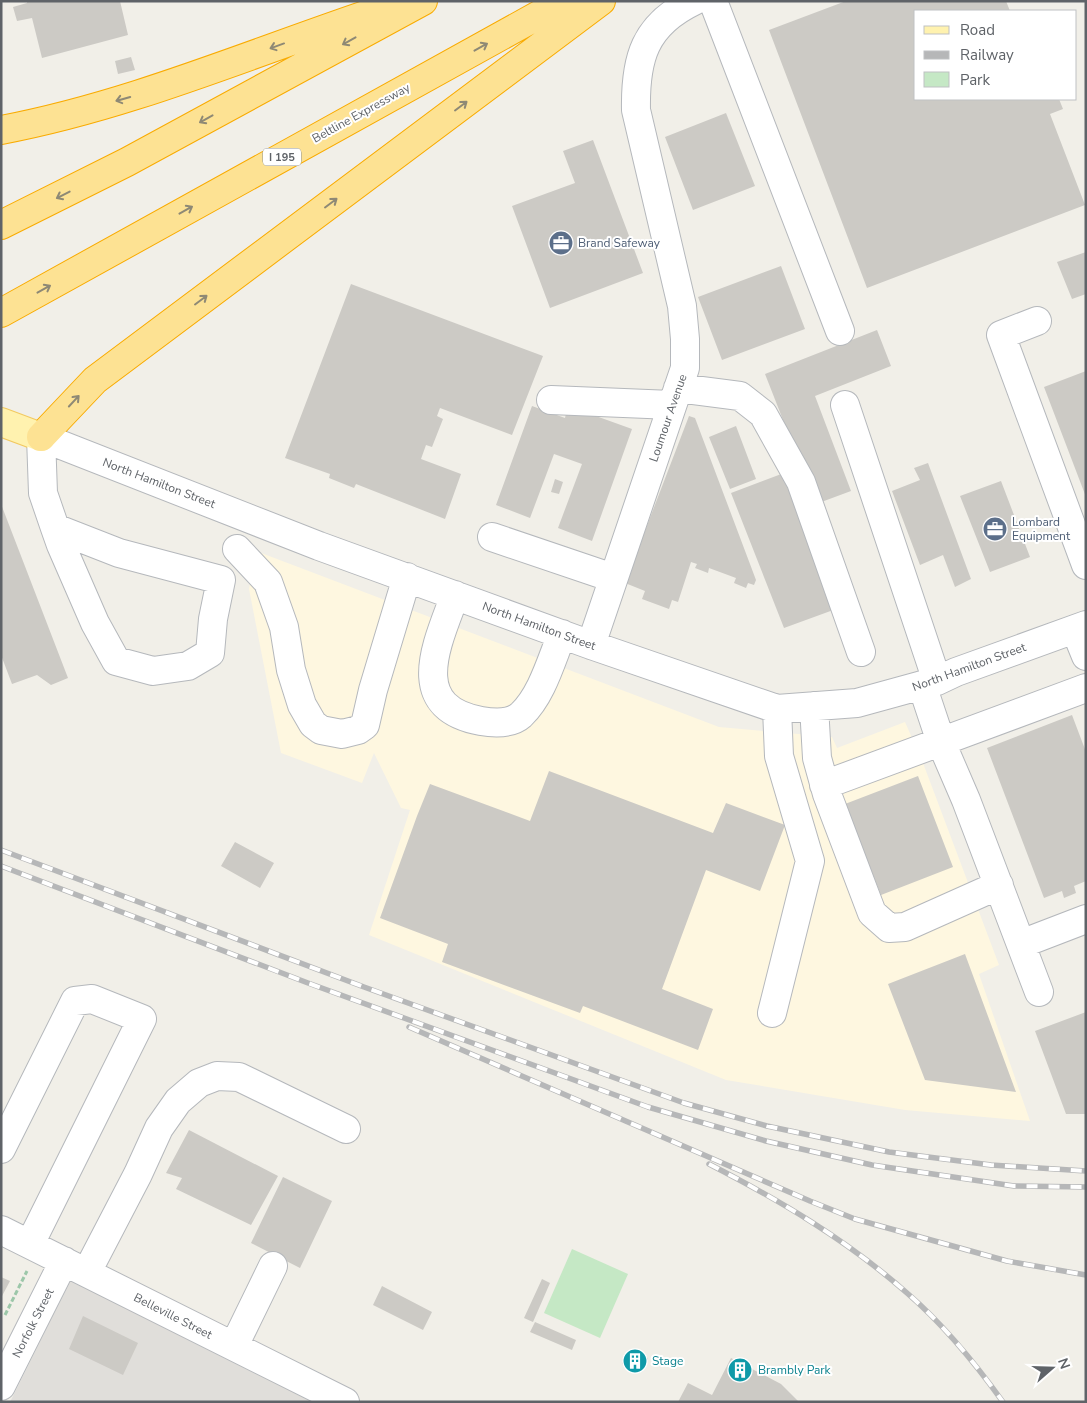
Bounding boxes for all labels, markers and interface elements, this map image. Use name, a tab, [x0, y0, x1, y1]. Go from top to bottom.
legend	[914, 10, 1077, 100]
text: Road	[960, 20, 995, 40]
one-way arrow	[342, 37, 357, 46]
one-way arrow	[269, 42, 285, 51]
one-way arrow	[474, 42, 489, 52]
text: Railway	[960, 45, 1014, 65]
text: Park	[960, 70, 990, 90]
street label: Beltline Expressway	[309, 79, 413, 147]
one-way arrow	[115, 94, 131, 104]
one-way arrow	[454, 100, 467, 111]
one-way arrow	[199, 114, 214, 124]
road number: I 195	[263, 148, 301, 166]
one-way arrow	[55, 190, 70, 200]
one-way arrow	[324, 198, 338, 208]
one-way arrow	[178, 205, 193, 214]
office icon: Brand Safeway	[548, 230, 574, 256]
place label: Brand Safeway	[578, 235, 661, 251]
one-way arrow	[36, 284, 51, 293]
one-way arrow	[194, 295, 208, 305]
street label: Loumour Avenue	[645, 372, 691, 464]
one-way arrow	[68, 395, 80, 408]
street label: North Hamilton Street	[100, 454, 218, 512]
place label: Lombard Equipment	[1012, 514, 1071, 544]
office icon: Lombard Equipment	[982, 516, 1008, 542]
street label: North Hamilton Street	[480, 598, 599, 654]
street label: North Hamilton Street	[910, 639, 1029, 695]
street label: Norfolk Street	[9, 1285, 58, 1361]
street label: Belleville Street	[131, 1289, 216, 1343]
north arrow	[1027, 1343, 1077, 1393]
building icon: Stage	[622, 1348, 648, 1374]
place label: Stage	[652, 1353, 683, 1369]
text: N	[1053, 1356, 1074, 1372]
building icon: Brambly Park	[727, 1357, 753, 1383]
place label: Brambly Park	[758, 1362, 832, 1378]

